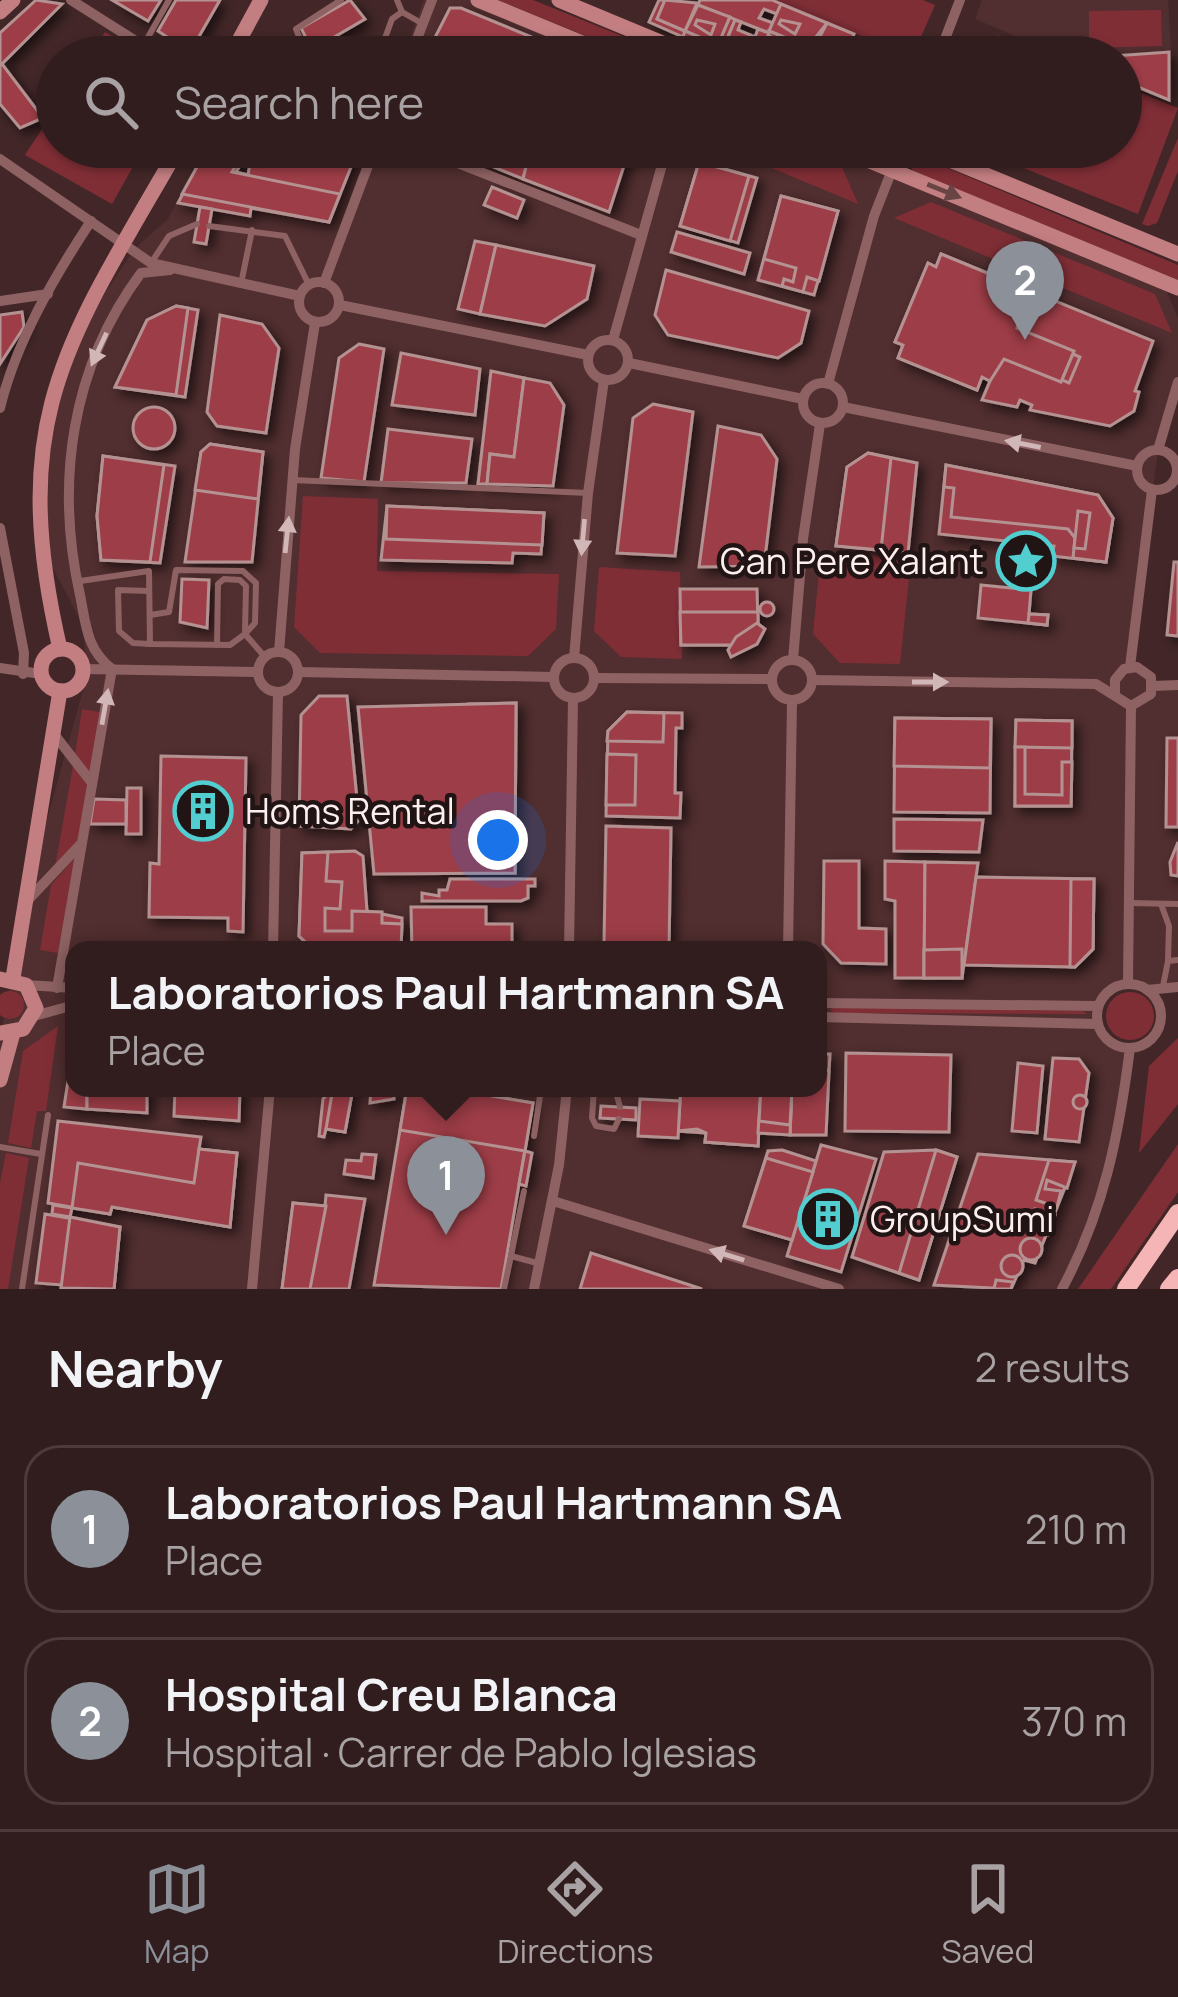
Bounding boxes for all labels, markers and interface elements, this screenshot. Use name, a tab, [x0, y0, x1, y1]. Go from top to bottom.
search box	[36, 36, 1142, 168]
icon: search	[78, 69, 144, 135]
text: Search here	[174, 71, 424, 133]
one-way arrow	[927, 182, 963, 201]
pin: 2	[986, 241, 1064, 340]
one-way arrow	[89, 332, 109, 367]
one-way arrow	[1003, 433, 1041, 452]
one-way arrow	[277, 516, 296, 553]
one-way arrow	[573, 519, 592, 556]
place icon: Can Pere Xalant	[995, 530, 1057, 592]
place label: Can Pere Xalant	[720, 536, 984, 585]
one-way arrow	[912, 673, 950, 692]
one-way arrow	[95, 688, 114, 725]
building icon: Homs Rental	[172, 780, 234, 842]
place label: Homs Rental	[245, 786, 455, 835]
your location	[468, 810, 528, 870]
popup	[65, 941, 827, 1097]
text: Laboratorios Paul Hartmann SA	[107, 961, 785, 1023]
text: Place	[107, 1023, 206, 1077]
pin: 1	[407, 1136, 485, 1235]
building icon: GroupSumi	[797, 1188, 859, 1250]
place label: GroupSumi	[870, 1194, 1055, 1243]
one-way arrow	[708, 1245, 745, 1263]
text: Nearby	[48, 1333, 223, 1402]
text: 2 results	[975, 1340, 1130, 1394]
text: Laboratorios Paul Hartmann SA	[165, 1471, 842, 1533]
text: 1	[81, 1502, 99, 1556]
text: 210 m	[1025, 1502, 1127, 1556]
text: Place	[165, 1533, 263, 1587]
text: Hospital Creu Blanca	[165, 1663, 618, 1725]
text: 2	[78, 1694, 102, 1748]
text: 370 m	[1021, 1694, 1127, 1748]
text: Hospital · Carrer de Pablo Iglesias	[165, 1725, 757, 1779]
tab: Map	[144, 1856, 210, 1973]
tab: Directions	[497, 1856, 654, 1973]
tab: Saved	[941, 1856, 1034, 1973]

